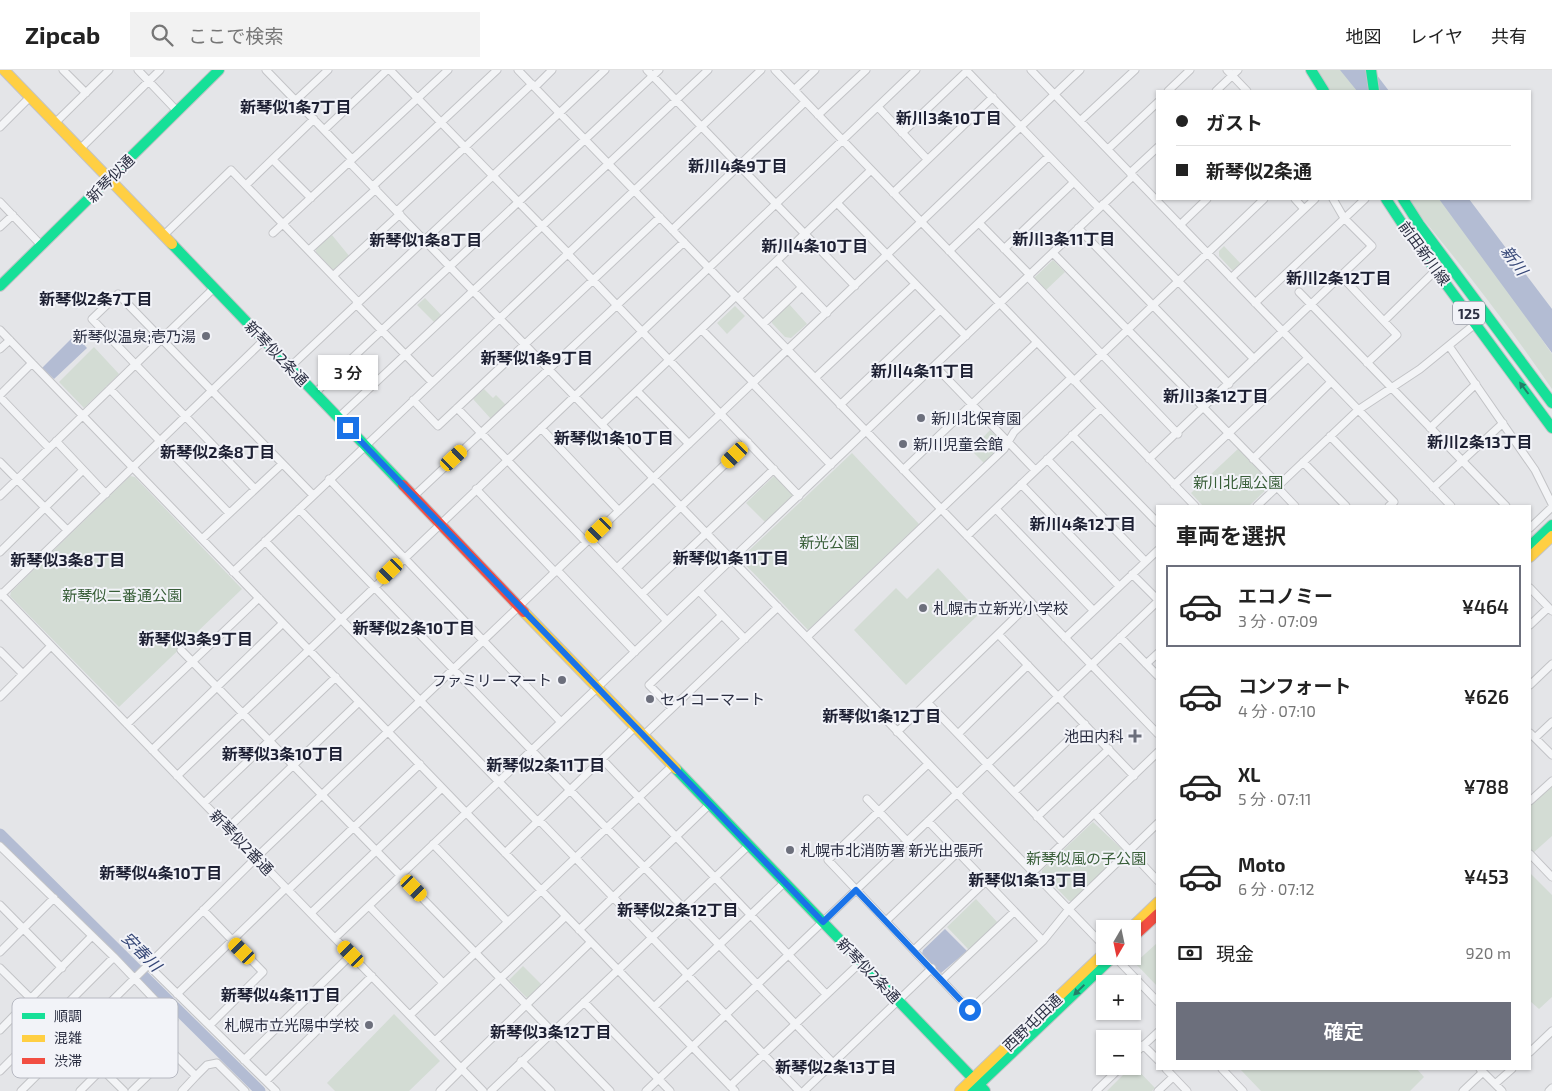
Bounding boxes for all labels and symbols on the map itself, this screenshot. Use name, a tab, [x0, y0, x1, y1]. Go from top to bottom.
district label: 新琴似1条7丁目	[240, 97, 352, 116]
district label: 新川3条10丁目	[896, 108, 1002, 127]
street label: 新琴似通	[82, 150, 138, 206]
district label: 新川4条9丁目	[688, 156, 788, 175]
street label: 前田新川線	[1396, 217, 1454, 289]
district label: 新川3条11丁目	[1013, 229, 1115, 248]
district label: 新琴似1条8丁目	[370, 230, 482, 249]
district label: 新川4条10丁目	[761, 236, 869, 255]
water label: 新川	[1498, 241, 1533, 280]
district label: 新川2条12丁目	[1286, 268, 1392, 287]
district label: 新琴似2条7丁目	[39, 289, 153, 308]
road number: 125	[1453, 302, 1485, 324]
street label: 新琴似2条通	[242, 317, 312, 389]
place label: 新琴似温泉;壱乃湯	[72, 327, 196, 345]
marker: 新琴似温泉;壱乃湯	[200, 330, 212, 342]
district label: 新琴似1条9丁目	[481, 348, 593, 367]
callout: 3 分	[318, 356, 378, 390]
district label: 新川4条11丁目	[871, 361, 975, 380]
one-way arrow	[1519, 382, 1530, 395]
district label: 新川3条12丁目	[1163, 386, 1269, 405]
place label: 新川北保育園	[931, 409, 1021, 427]
marker: 新川北保育園	[915, 412, 927, 424]
route end	[337, 417, 359, 439]
district label: 新琴似1条10丁目	[554, 428, 674, 447]
district label: 新川2条13丁目	[1427, 432, 1533, 451]
place label: 新川児童会館	[913, 435, 1003, 453]
marker: 新川児童会館	[897, 438, 909, 450]
car	[718, 439, 751, 471]
district label: 新琴似2条8丁目	[160, 442, 276, 461]
car	[437, 442, 470, 474]
park label: 新川北風公園	[1193, 473, 1283, 491]
car	[582, 514, 615, 546]
district label: 新川4条12丁目	[1030, 514, 1136, 533]
park label: 新光公園	[799, 533, 859, 551]
district label: 新琴似1条11丁目	[673, 548, 789, 567]
district label: 新琴似3条8丁目	[10, 550, 126, 569]
car	[373, 555, 406, 587]
park label: 新琴似二番通公園	[62, 586, 182, 604]
place label: 札幌市立新光小学校	[933, 599, 1068, 617]
marker: 札幌市立新光小学校	[917, 602, 929, 614]
district label: 新琴似2条10丁目	[353, 618, 475, 637]
district label: 新琴似3条9丁目	[139, 629, 253, 648]
place label: ファミリーマート	[432, 671, 552, 689]
marker: ファミリーマート	[556, 674, 568, 686]
place label: セイコーマート	[660, 690, 765, 708]
marker: セイコーマート	[644, 693, 656, 705]
district label: 新琴似1条12丁目	[822, 706, 942, 725]
place label: 池田内科	[1064, 727, 1124, 745]
marker: 池田内科	[1128, 729, 1142, 743]
district label: 新琴似3条10丁目	[222, 744, 344, 763]
district label: 新琴似2条11丁目	[486, 755, 606, 774]
street label: 新琴似2番通	[207, 806, 277, 878]
place label: 札幌市北消防署 新光出張所	[800, 841, 983, 859]
marker: 札幌市北消防署 新光出張所	[784, 844, 796, 856]
park label: 新琴似風の子公園	[1026, 849, 1146, 867]
district label: 新琴似4条10丁目	[99, 863, 223, 882]
district label: 新琴似1条13丁目	[969, 870, 1087, 889]
car	[398, 872, 429, 904]
district label: 新琴似2条12丁目	[617, 900, 739, 919]
north arrow	[1096, 920, 1141, 965]
water label: 安春川	[118, 927, 167, 976]
street label: 新琴似2条通	[834, 934, 904, 1006]
car	[226, 935, 257, 967]
car	[335, 938, 366, 970]
one-way arrow	[1073, 984, 1085, 996]
district label: 新琴似4条11丁目	[221, 985, 341, 1004]
street label: 西野屯田通	[999, 989, 1065, 1055]
legend	[12, 998, 178, 1078]
route start	[959, 999, 981, 1021]
text: 順調	[54, 1007, 82, 1024]
place label: 札幌市立光陽中学校	[224, 1016, 359, 1034]
marker: 札幌市立光陽中学校	[363, 1019, 375, 1031]
district label: 新琴似3条12丁目	[490, 1022, 612, 1041]
text: 混雑	[54, 1029, 82, 1046]
text: 渋滞	[54, 1052, 82, 1069]
district label: 新琴似2条13丁目	[775, 1057, 897, 1076]

